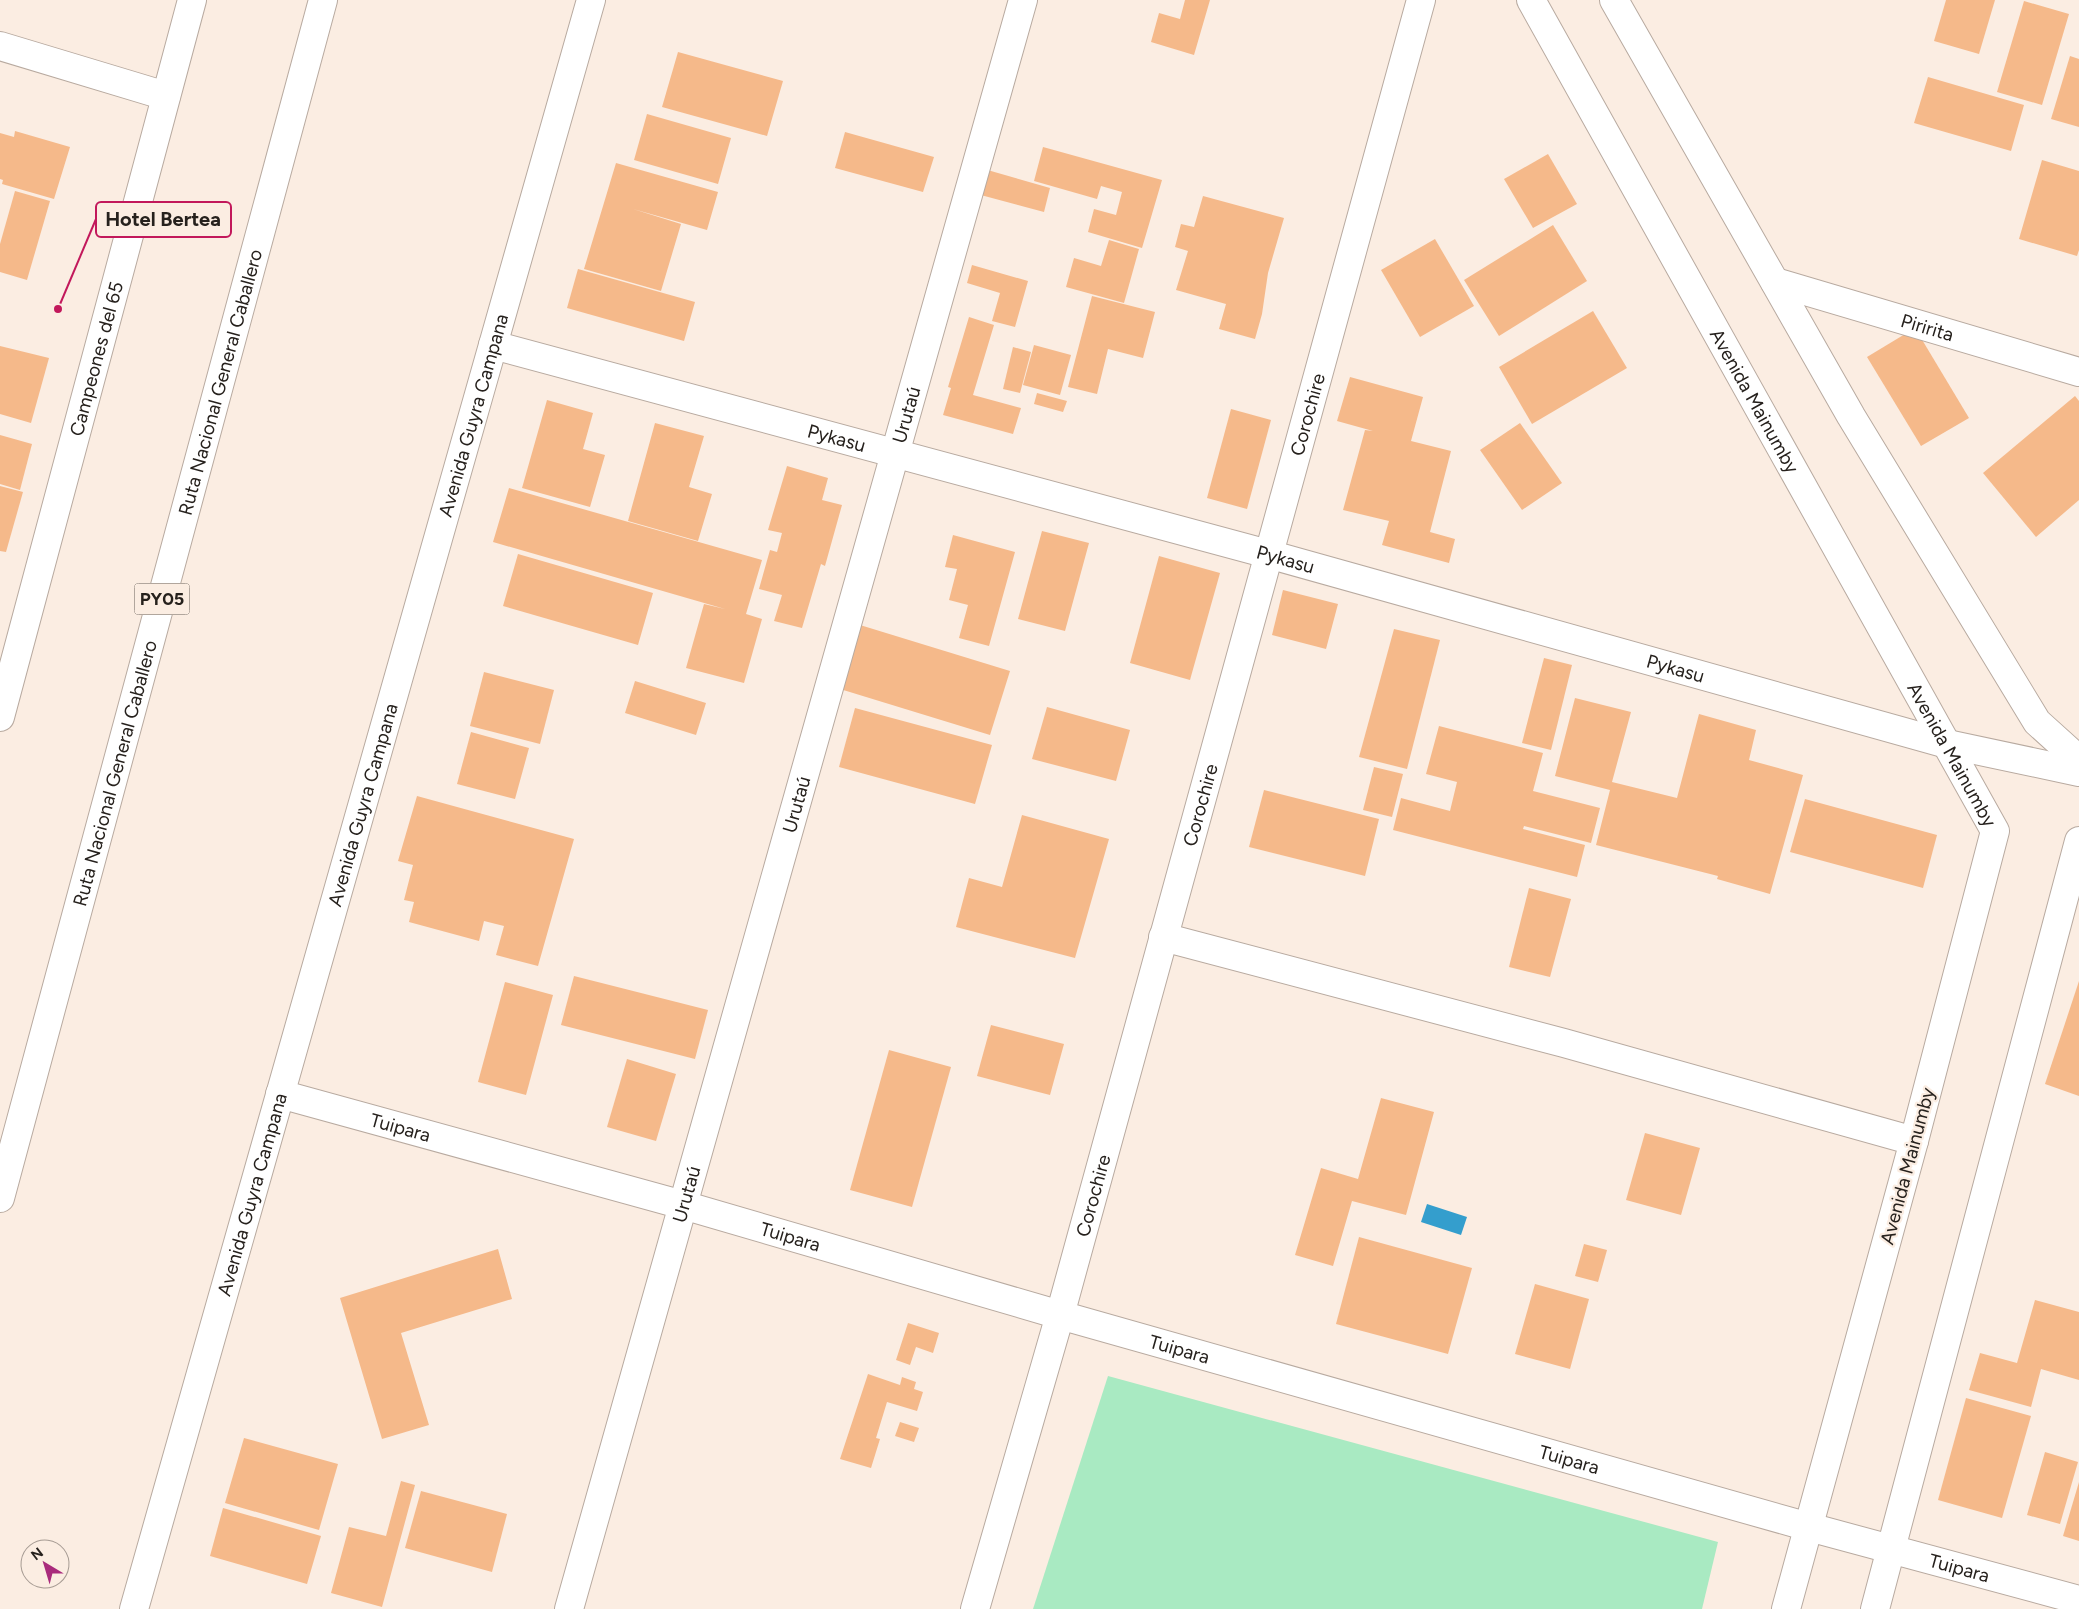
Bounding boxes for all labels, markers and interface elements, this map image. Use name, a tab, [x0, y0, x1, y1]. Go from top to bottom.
callout: Hotel Bertea	[96, 202, 231, 237]
text: Hotel Bertea	[105, 207, 221, 231]
street label: Ruta Nacional General Caballero	[174, 247, 267, 518]
street label: Campeones del 65	[65, 279, 128, 438]
street label: Piririta	[1898, 309, 1956, 346]
street label: Avenida Guyra Campana	[434, 311, 513, 520]
street label: Avenida Mainumby	[1705, 325, 1804, 477]
street label: Corochire	[1285, 371, 1330, 458]
street label: Urutaú	[888, 384, 925, 446]
street label: Pykasu	[805, 419, 868, 457]
street label: Pykasu	[1254, 540, 1317, 578]
road number: PY05	[134, 584, 190, 614]
street label: Ruta Nacional General Caballero	[68, 638, 162, 909]
street label: Pykasu	[1644, 650, 1707, 688]
street label: Avenida Mainumby	[1902, 678, 2001, 831]
street label: Avenida Guyra Campana	[323, 701, 403, 909]
street label: Corochire	[1178, 761, 1223, 849]
street label: Urutaú	[778, 774, 815, 836]
street label: Avenida Mainumby	[1875, 1085, 1940, 1247]
street label: Avenida Guyra Campana	[212, 1090, 292, 1299]
street label: Tuipara	[368, 1108, 433, 1147]
street label: Corochire	[1071, 1152, 1116, 1239]
street label: Urutaú	[668, 1163, 705, 1225]
street label: Tuipara	[758, 1217, 823, 1257]
street label: Tuipara	[1147, 1330, 1212, 1369]
street label: Tuipara	[1536, 1440, 1602, 1479]
north arrow	[20, 1539, 70, 1589]
text: N	[28, 1544, 47, 1564]
street label: Tuipara	[1927, 1549, 1992, 1587]

